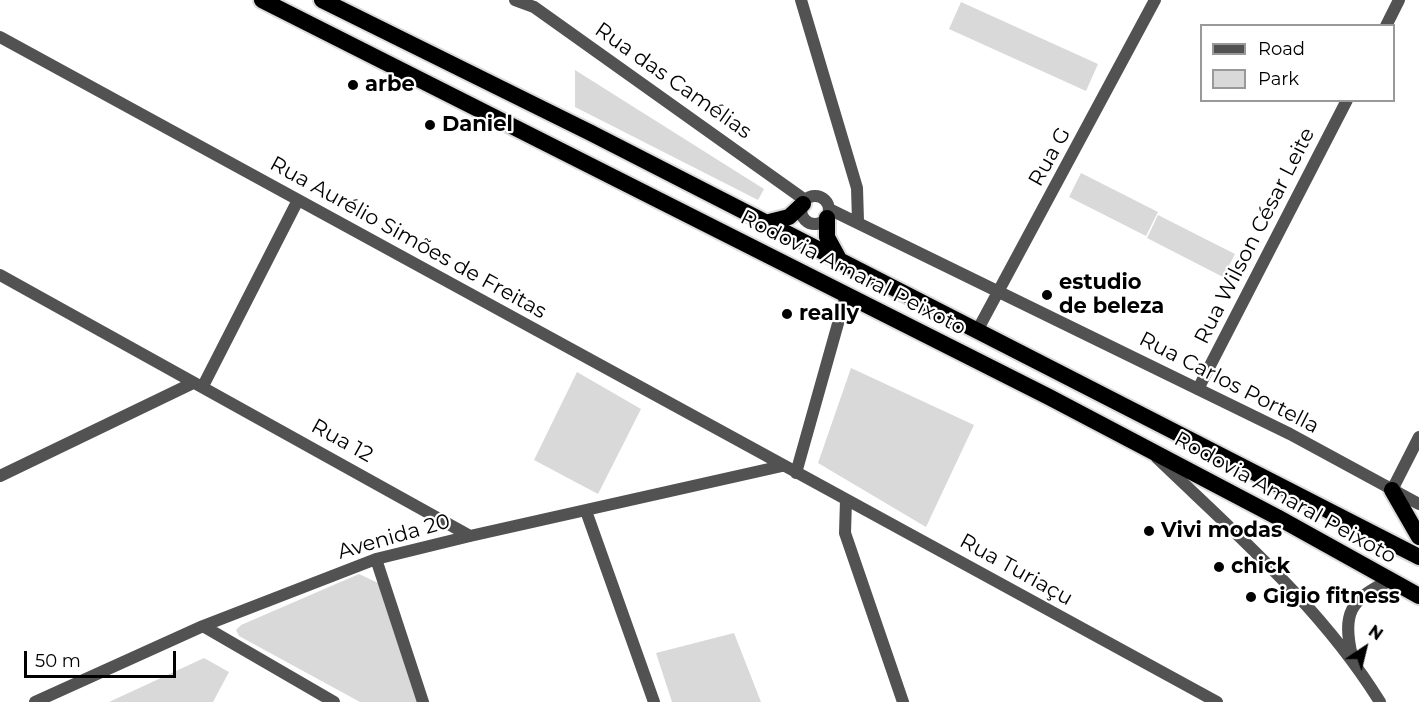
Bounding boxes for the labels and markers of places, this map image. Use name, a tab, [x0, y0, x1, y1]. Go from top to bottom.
place label: arbe	[365, 72, 415, 98]
marker: arbe	[346, 78, 360, 92]
place label: Daniel	[442, 112, 513, 138]
marker: Daniel	[423, 118, 437, 132]
place label: estudio de beleza	[1059, 270, 1164, 320]
marker: estudio de beleza	[1040, 288, 1054, 302]
place label: really	[799, 301, 859, 327]
marker: really	[780, 307, 794, 321]
place label: Vivi modas	[1161, 518, 1282, 544]
marker: Vivi modas	[1142, 524, 1156, 538]
place label: chick	[1231, 554, 1290, 580]
marker: chick	[1212, 560, 1226, 574]
place label: Gigio fitness	[1263, 584, 1400, 610]
marker: Gigio fitness	[1244, 590, 1258, 604]

